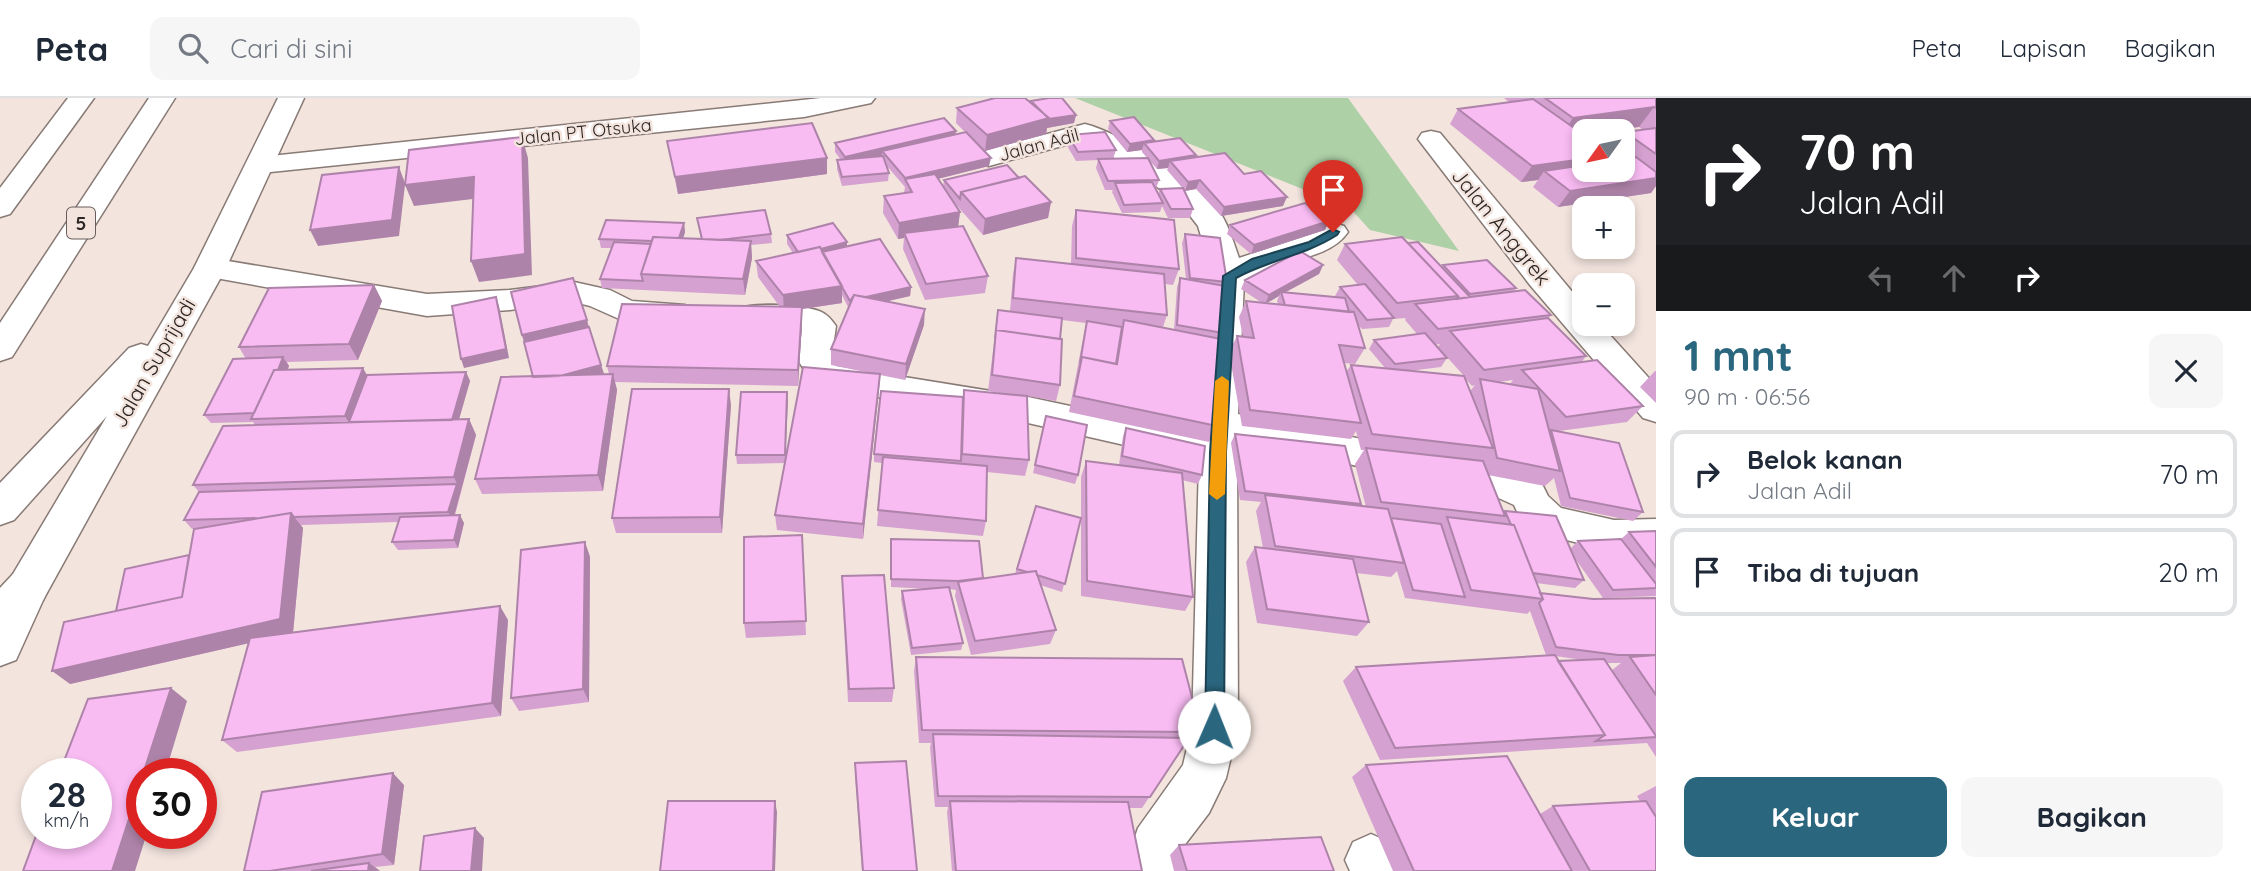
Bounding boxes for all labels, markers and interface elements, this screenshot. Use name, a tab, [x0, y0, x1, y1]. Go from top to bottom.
search box	[150, 17, 640, 80]
text: Peta	[35, 28, 108, 69]
icon: search	[174, 29, 212, 67]
text: Cari di sini	[230, 32, 352, 65]
text: Peta	[1911, 33, 1962, 63]
text: Lapisan	[2000, 33, 2087, 63]
text: Bagikan	[2125, 33, 2216, 63]
street label: Jalan PT Otsuka	[513, 113, 653, 150]
north arrow	[1572, 119, 1634, 182]
map controls	[1572, 119, 1635, 336]
text: 70 m	[1799, 121, 1915, 182]
street label: Jalan Adil	[996, 123, 1082, 166]
icon: right	[1684, 126, 1775, 217]
pin	[1303, 160, 1363, 232]
street label: Jalan Anggrek	[1447, 163, 1557, 290]
icon: arrive	[1314, 171, 1352, 209]
text: Jalan Adil	[1799, 182, 1945, 222]
button: +	[1572, 196, 1635, 259]
road number: 5	[67, 208, 95, 238]
icon: left	[1862, 259, 1900, 297]
icon: ahead	[1935, 259, 1973, 297]
icon: right	[2008, 259, 2046, 297]
button: −	[1572, 273, 1635, 336]
street label: Jalan Suprijadi	[106, 293, 201, 432]
text: 1 mnt	[1684, 329, 1793, 382]
button: close	[2149, 334, 2223, 408]
text: 90 m · 06:56	[1684, 382, 1810, 411]
text: Belok kanan	[1747, 443, 1903, 476]
icon: right	[1688, 455, 1726, 493]
text: 70 m	[2159, 458, 2219, 491]
text: Jalan Adil	[1747, 476, 1852, 505]
icon: arrive	[1688, 553, 1726, 591]
text: Tiba di tujuan	[1747, 556, 1919, 589]
text: 20 m	[2158, 556, 2219, 589]
position arrow	[1177, 690, 1251, 764]
speed limit sign: 30	[126, 758, 217, 849]
text: 28	[47, 772, 86, 816]
button: Keluar	[1684, 777, 1947, 857]
button: Bagikan	[1961, 777, 2223, 857]
text: km/h	[44, 809, 89, 832]

